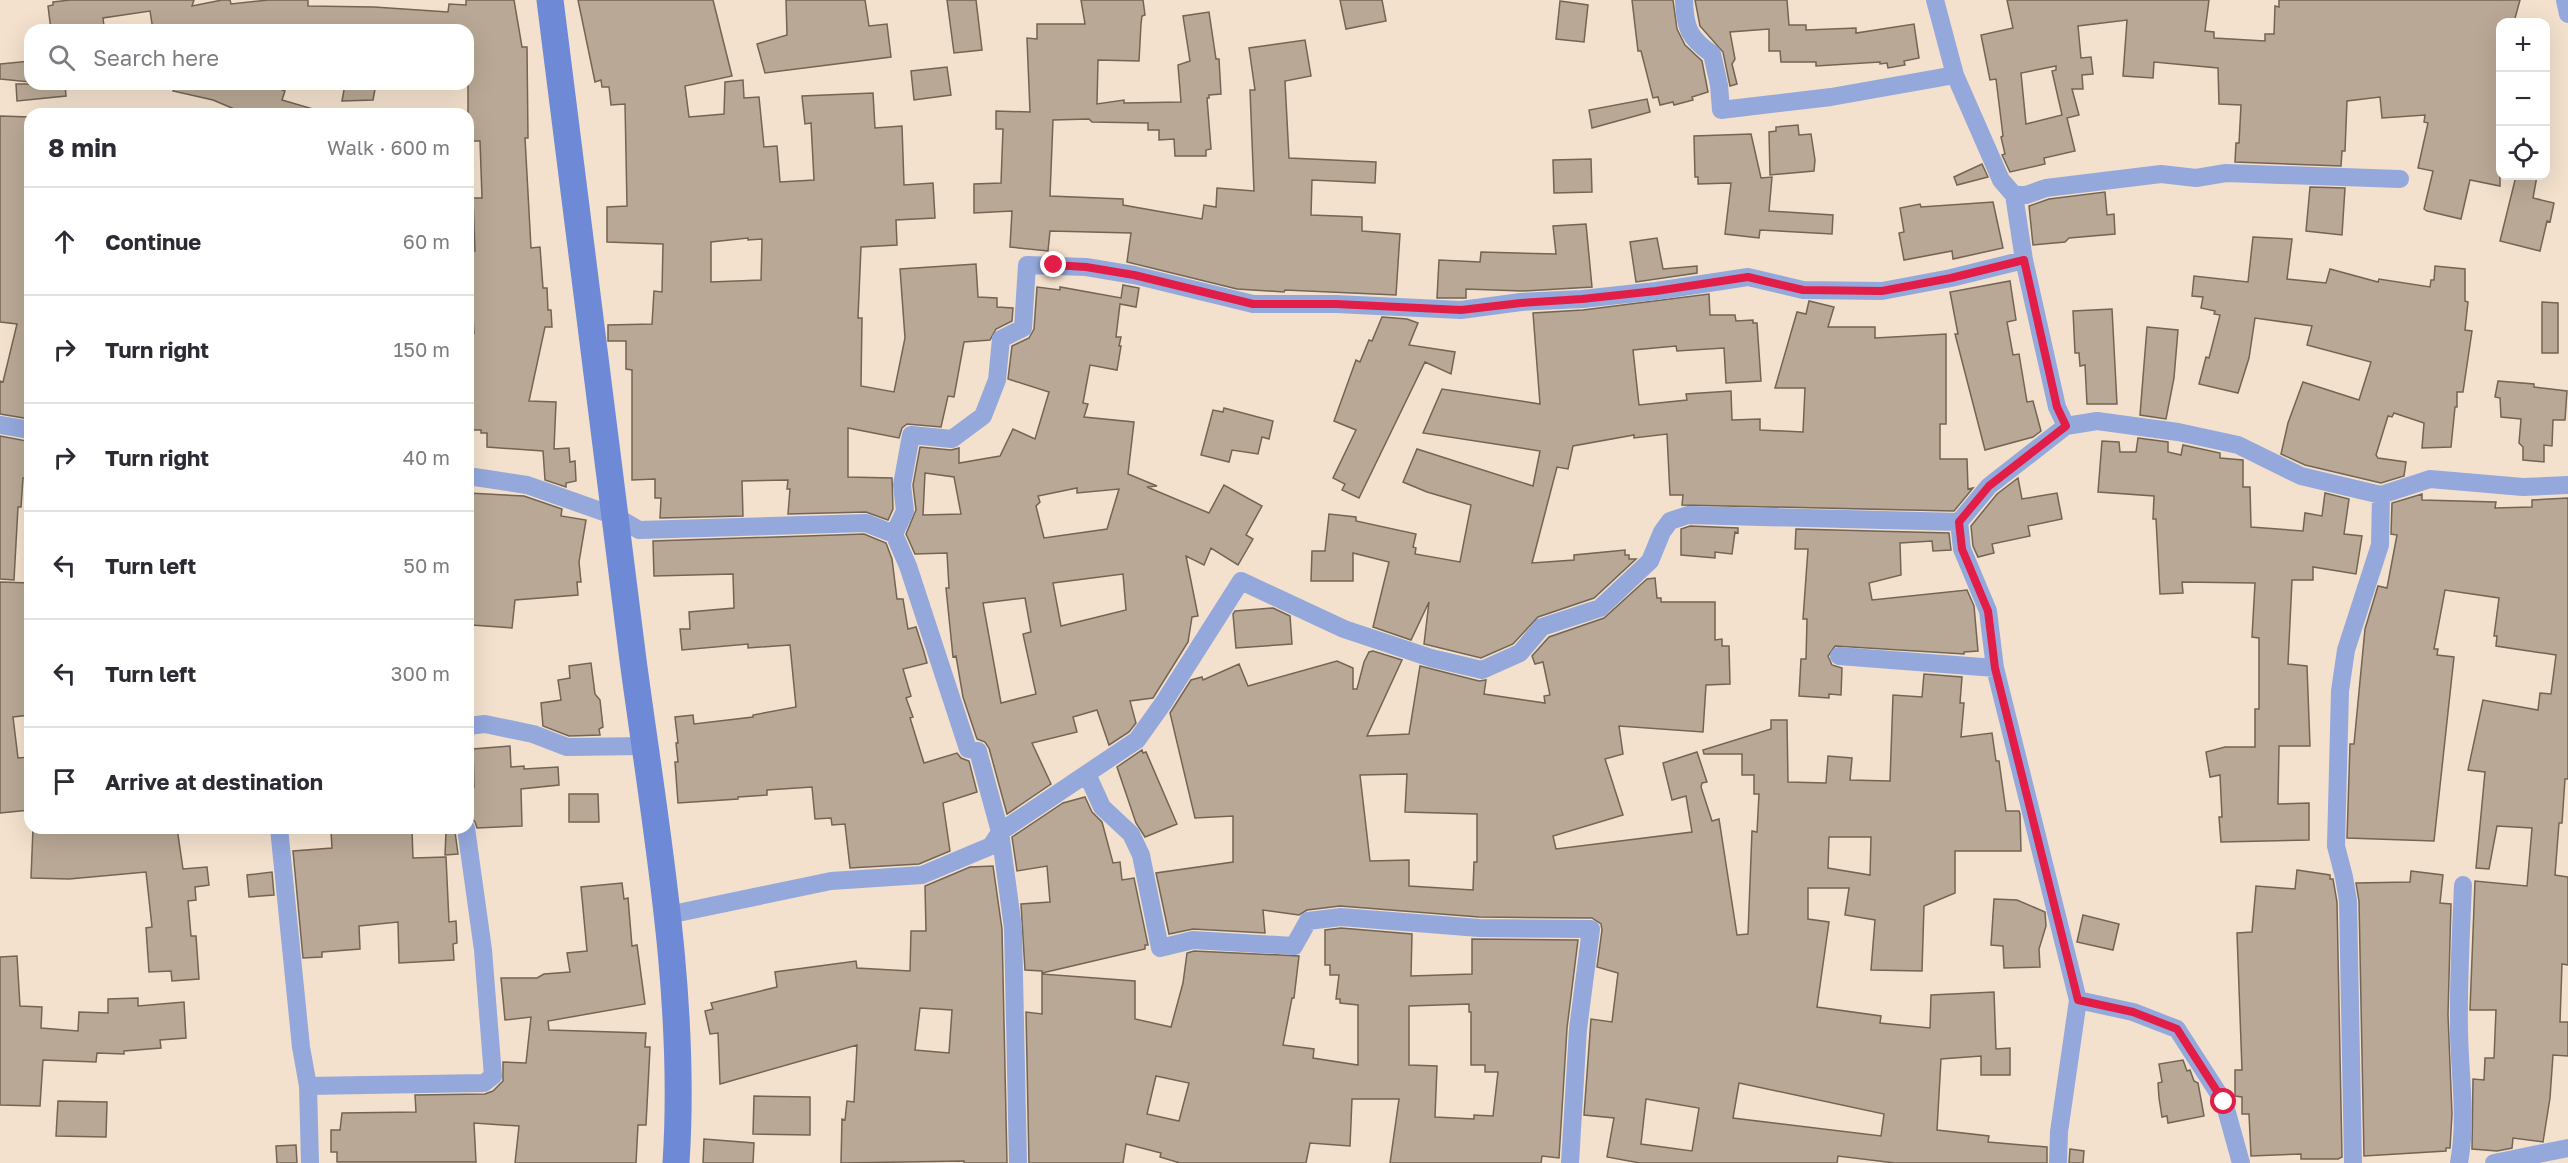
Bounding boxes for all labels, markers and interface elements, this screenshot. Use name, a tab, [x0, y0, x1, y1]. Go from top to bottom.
map controls	[2496, 18, 2550, 180]
button: +	[2496, 18, 2550, 72]
search box	[24, 24, 474, 90]
icon: search	[45, 41, 78, 74]
text: Search here	[93, 44, 219, 71]
button: −	[2496, 72, 2550, 126]
button: locate	[2496, 126, 2550, 180]
text: 8 min	[48, 132, 117, 163]
text: Walk · 600 m	[327, 135, 450, 159]
icon: ahead	[48, 225, 81, 258]
text: Continue	[105, 228, 201, 255]
text: 60 m	[403, 229, 450, 253]
route end	[1040, 251, 1066, 277]
icon: right	[48, 333, 81, 366]
text: Turn right	[105, 336, 209, 363]
text: 150 m	[394, 337, 450, 361]
icon: right	[48, 441, 81, 474]
text: Turn right	[105, 444, 209, 471]
text: 40 m	[403, 445, 450, 469]
icon: left	[48, 549, 81, 582]
text: Turn left	[105, 552, 196, 579]
text: 50 m	[403, 553, 450, 577]
icon: left	[48, 657, 81, 690]
text: Turn left	[105, 660, 196, 687]
text: 300 m	[391, 661, 450, 685]
icon: arrive	[48, 765, 81, 798]
text: Arrive at destination	[105, 768, 323, 795]
route start	[2210, 1088, 2236, 1114]

